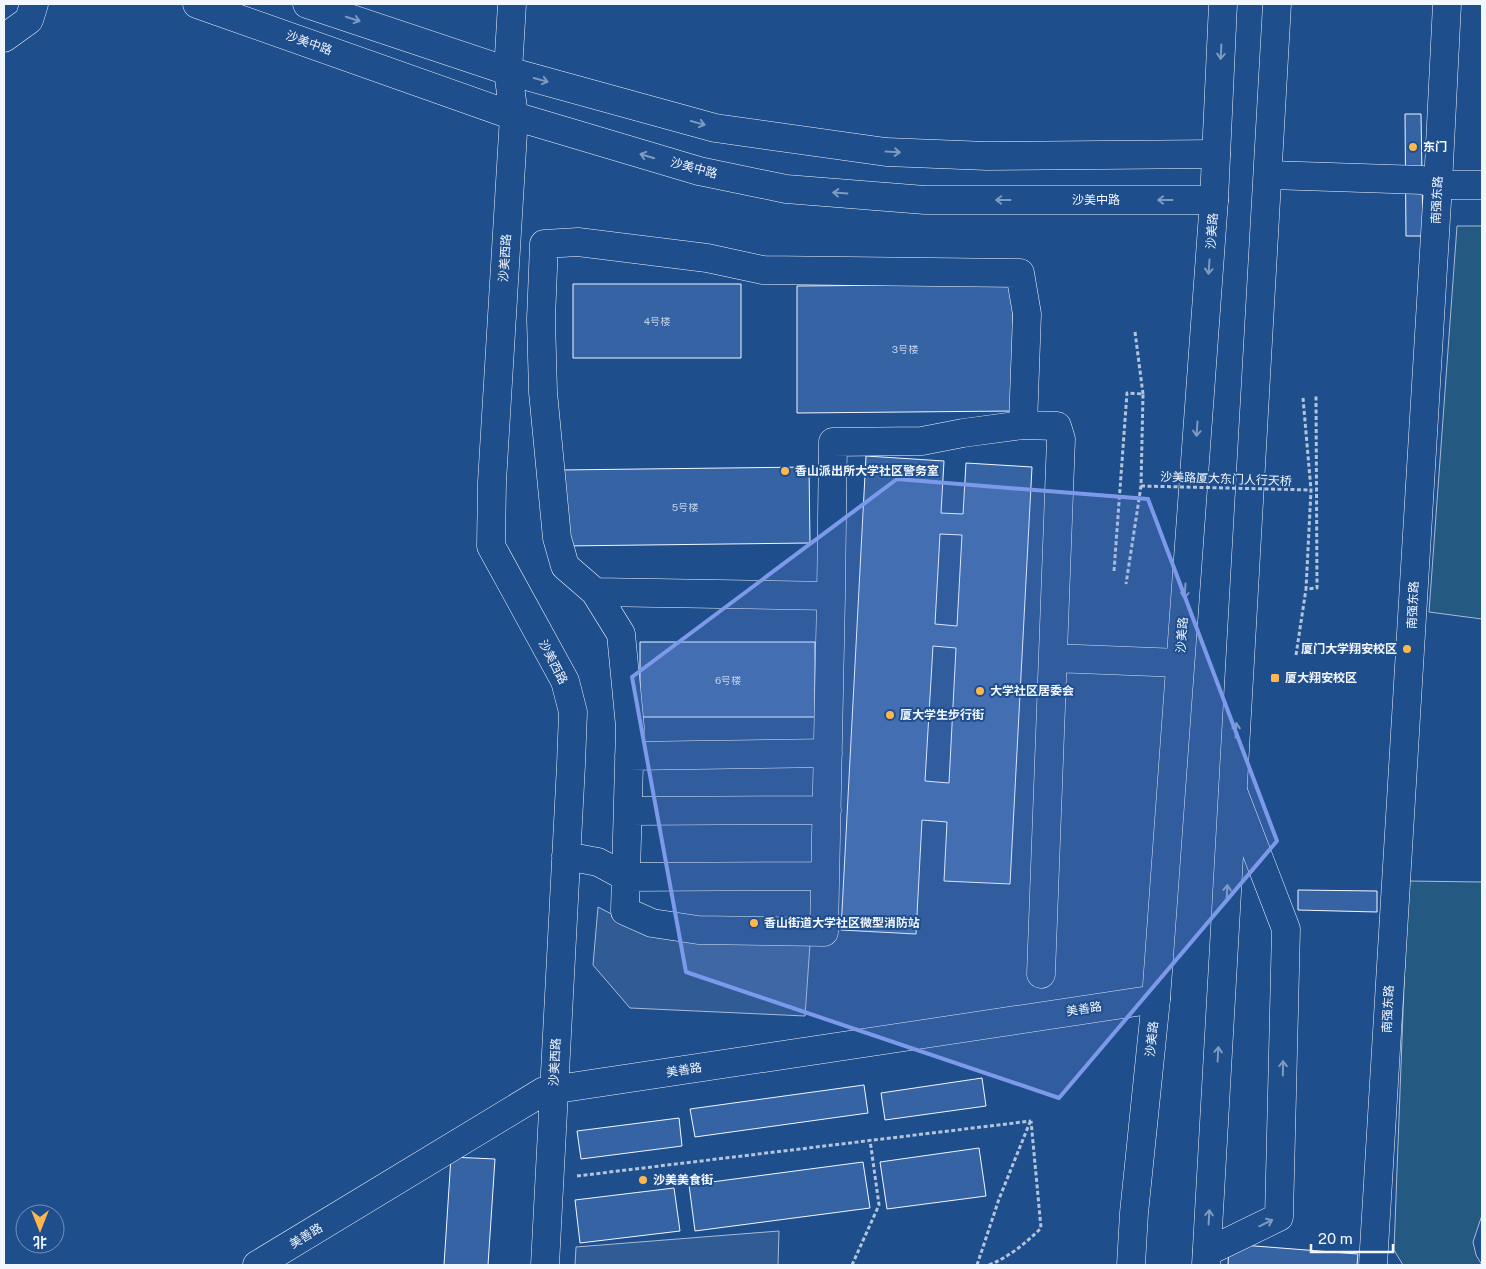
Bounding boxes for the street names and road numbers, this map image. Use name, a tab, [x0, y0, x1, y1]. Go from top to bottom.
street label: 沙美中路	[284, 28, 334, 58]
street label: 沙美中路	[669, 155, 719, 181]
street label: 南强东路	[1429, 176, 1445, 224]
street label: 沙美中路	[1072, 193, 1120, 207]
street label: 沙美路	[1204, 213, 1220, 249]
street label: 沙美西路	[496, 234, 514, 282]
street label: 沙美路厦大东门人行天桥	[1160, 470, 1292, 488]
street label: 南强东路	[1405, 581, 1421, 629]
street label: 沙美路	[1174, 617, 1190, 653]
street label: 沙美西路	[536, 637, 570, 687]
street label: 南强东路	[1380, 985, 1396, 1033]
street label: 美善路	[1065, 999, 1103, 1019]
street label: 沙美路	[1143, 1020, 1161, 1058]
street label: 沙美西路	[547, 1038, 563, 1086]
street label: 美善路	[665, 1060, 703, 1080]
street label: 美善路	[287, 1221, 325, 1251]

